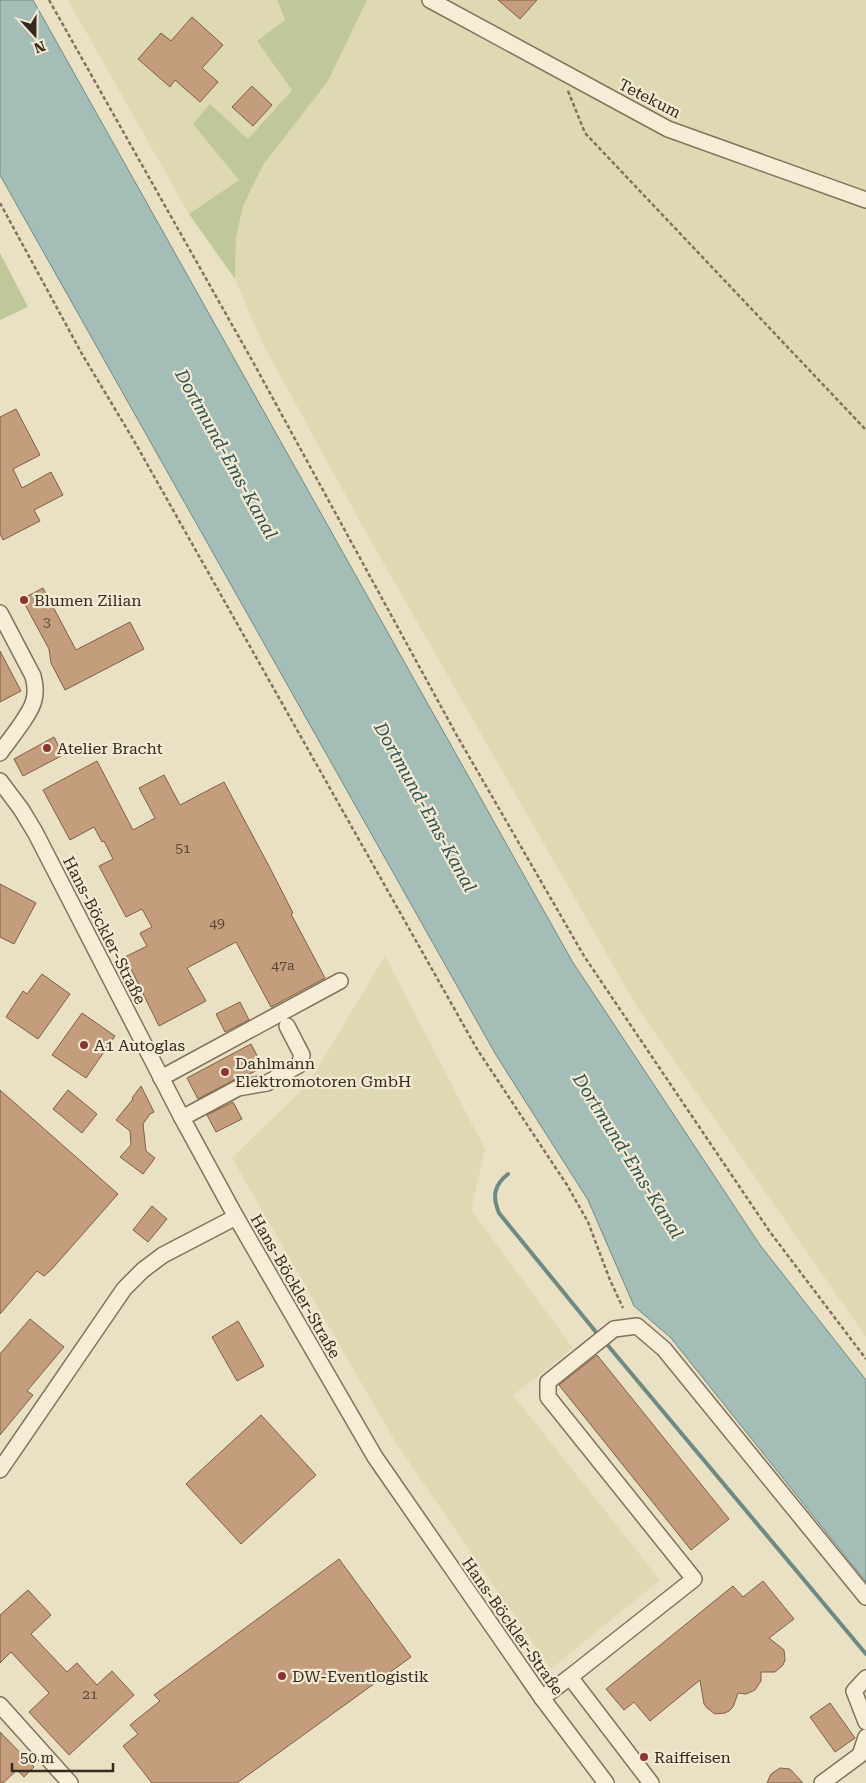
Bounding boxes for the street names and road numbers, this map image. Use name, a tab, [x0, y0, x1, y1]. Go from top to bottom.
street label: Tetekum	[615, 75, 684, 122]
street label: Hans-Böckler-Straße	[59, 853, 150, 1007]
street label: Hans-Böckler-Straße	[246, 1211, 345, 1362]
street label: Hans-Böckler-Straße	[458, 1554, 567, 1699]

